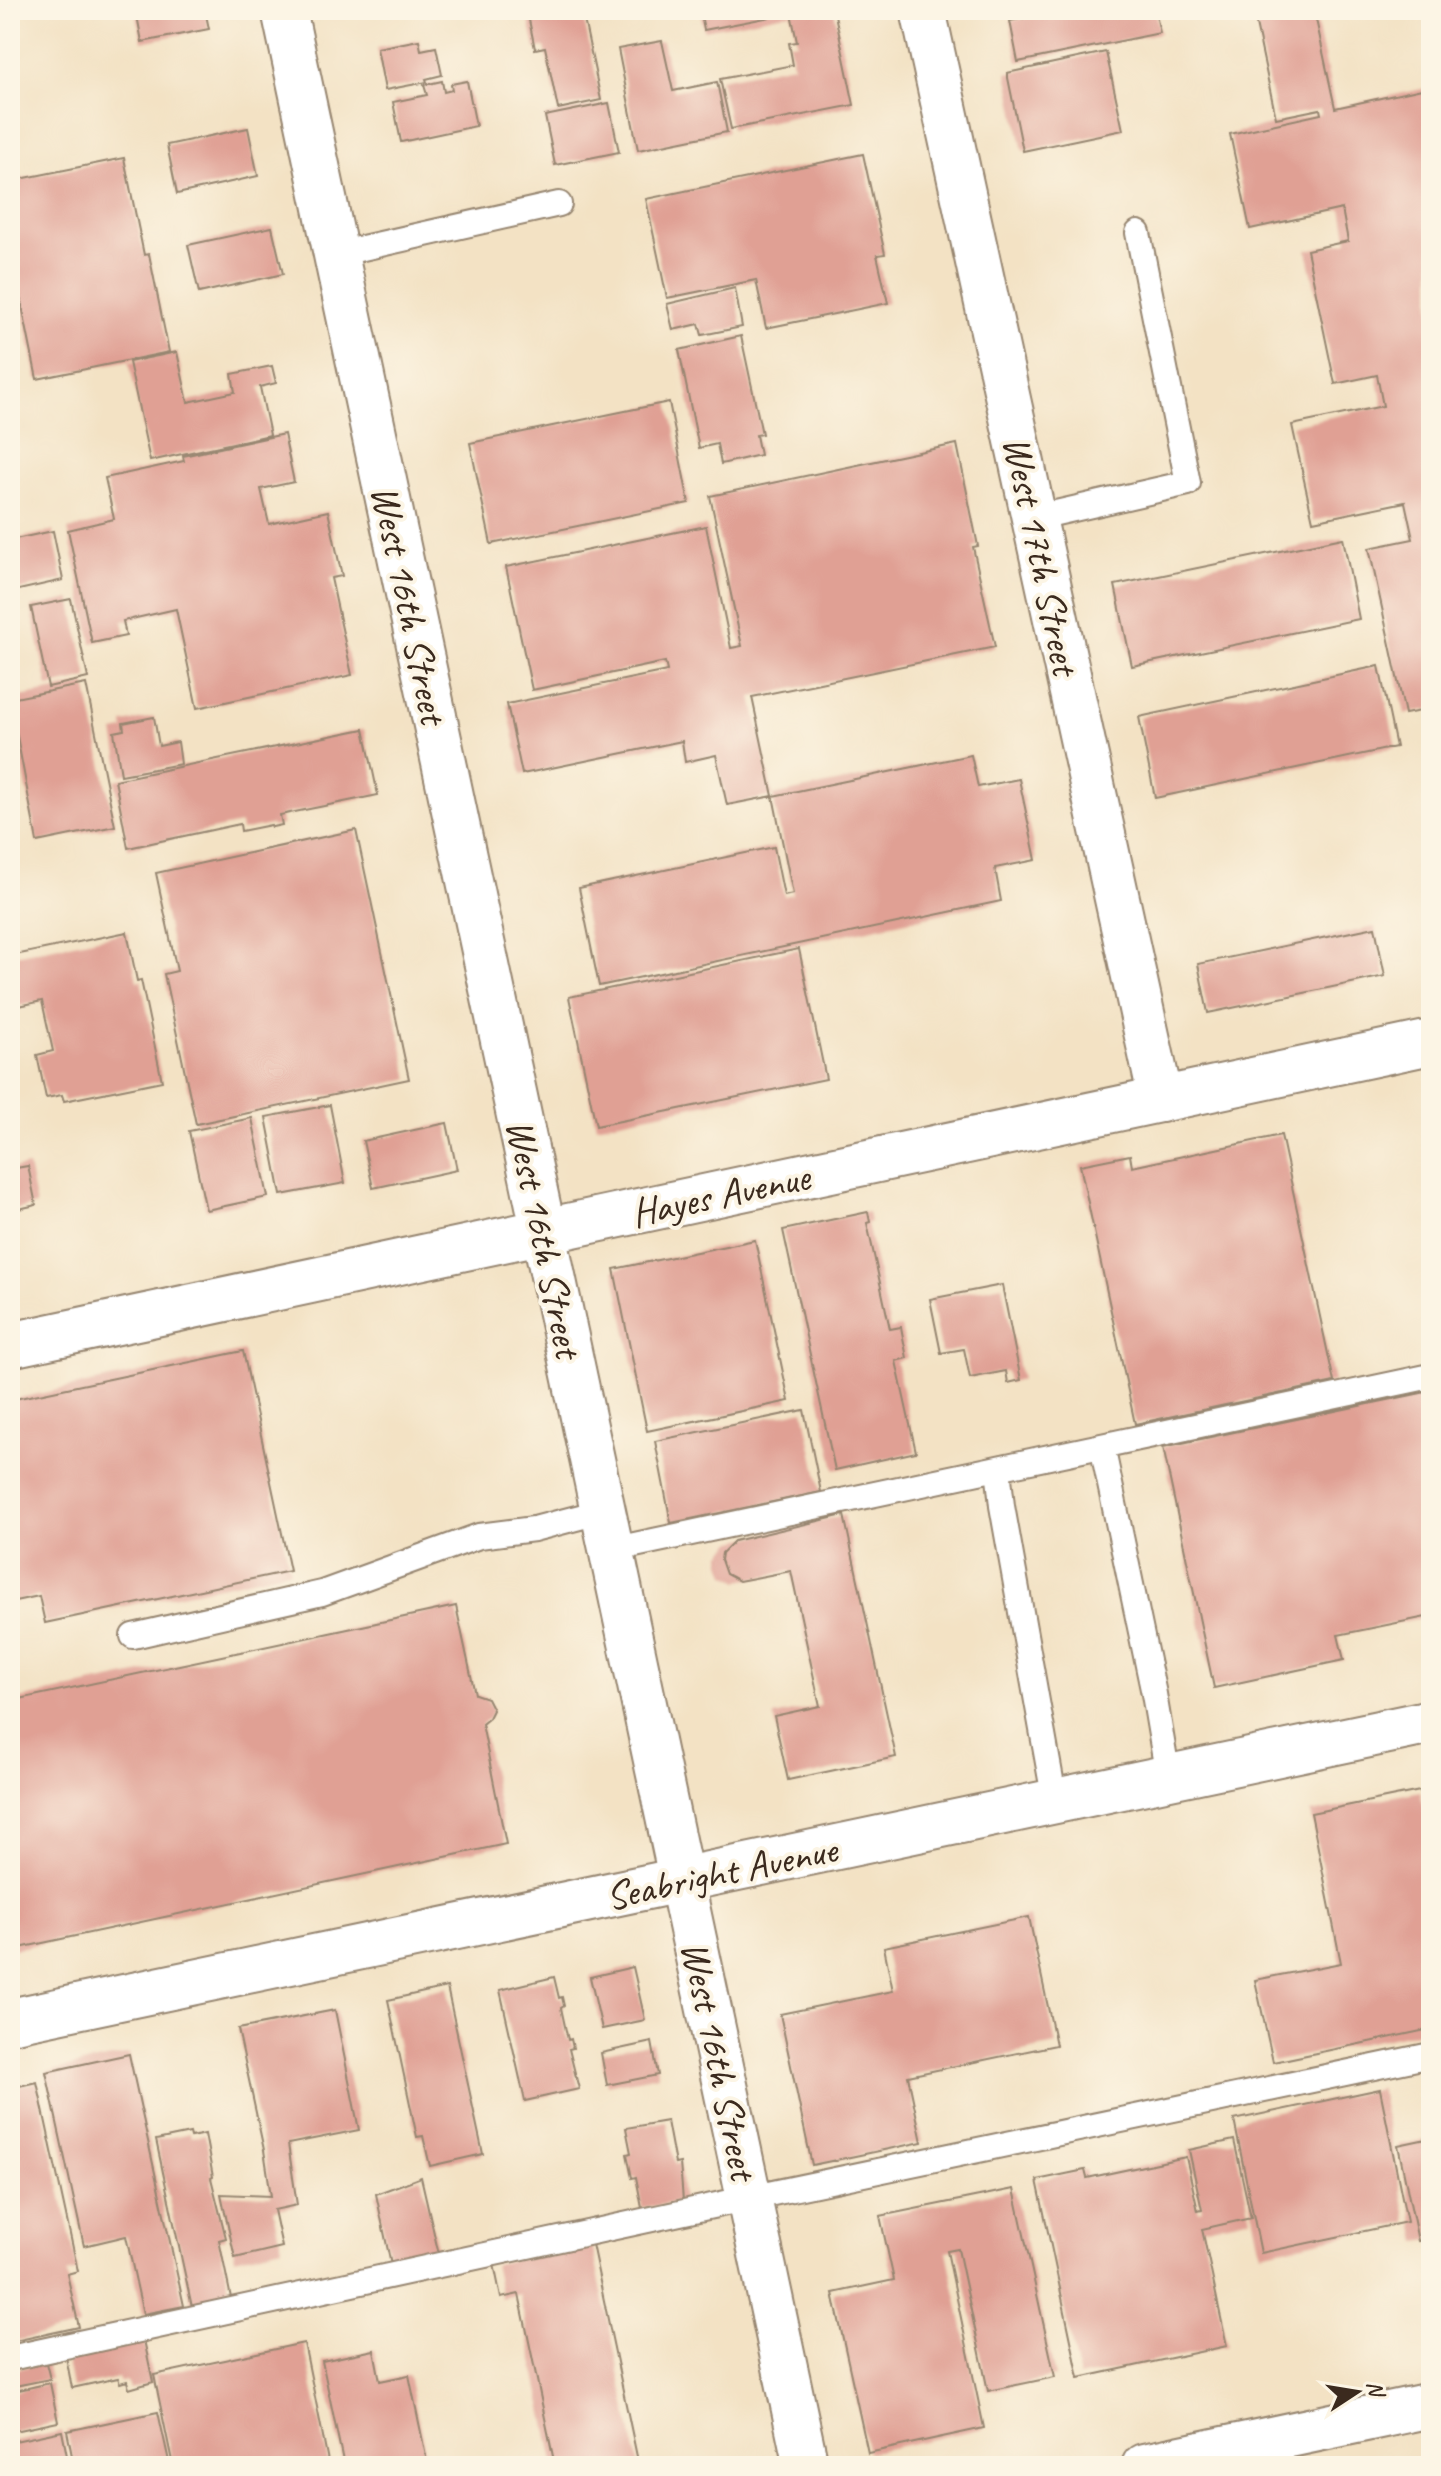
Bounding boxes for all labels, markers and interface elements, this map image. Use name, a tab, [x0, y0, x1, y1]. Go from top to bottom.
street label: West 17th Street	[991, 432, 1091, 683]
street label: West 16th Street	[359, 481, 459, 732]
street label: West 16th Street	[494, 1115, 594, 1366]
street label: Hayes Avenue	[627, 1151, 817, 1238]
street label: Seabright Avenue	[601, 1823, 844, 1922]
street label: West 16th Street	[669, 1937, 769, 2188]
north arrow	[1317, 2352, 1397, 2432]
text: N	[1360, 2378, 1391, 2401]

